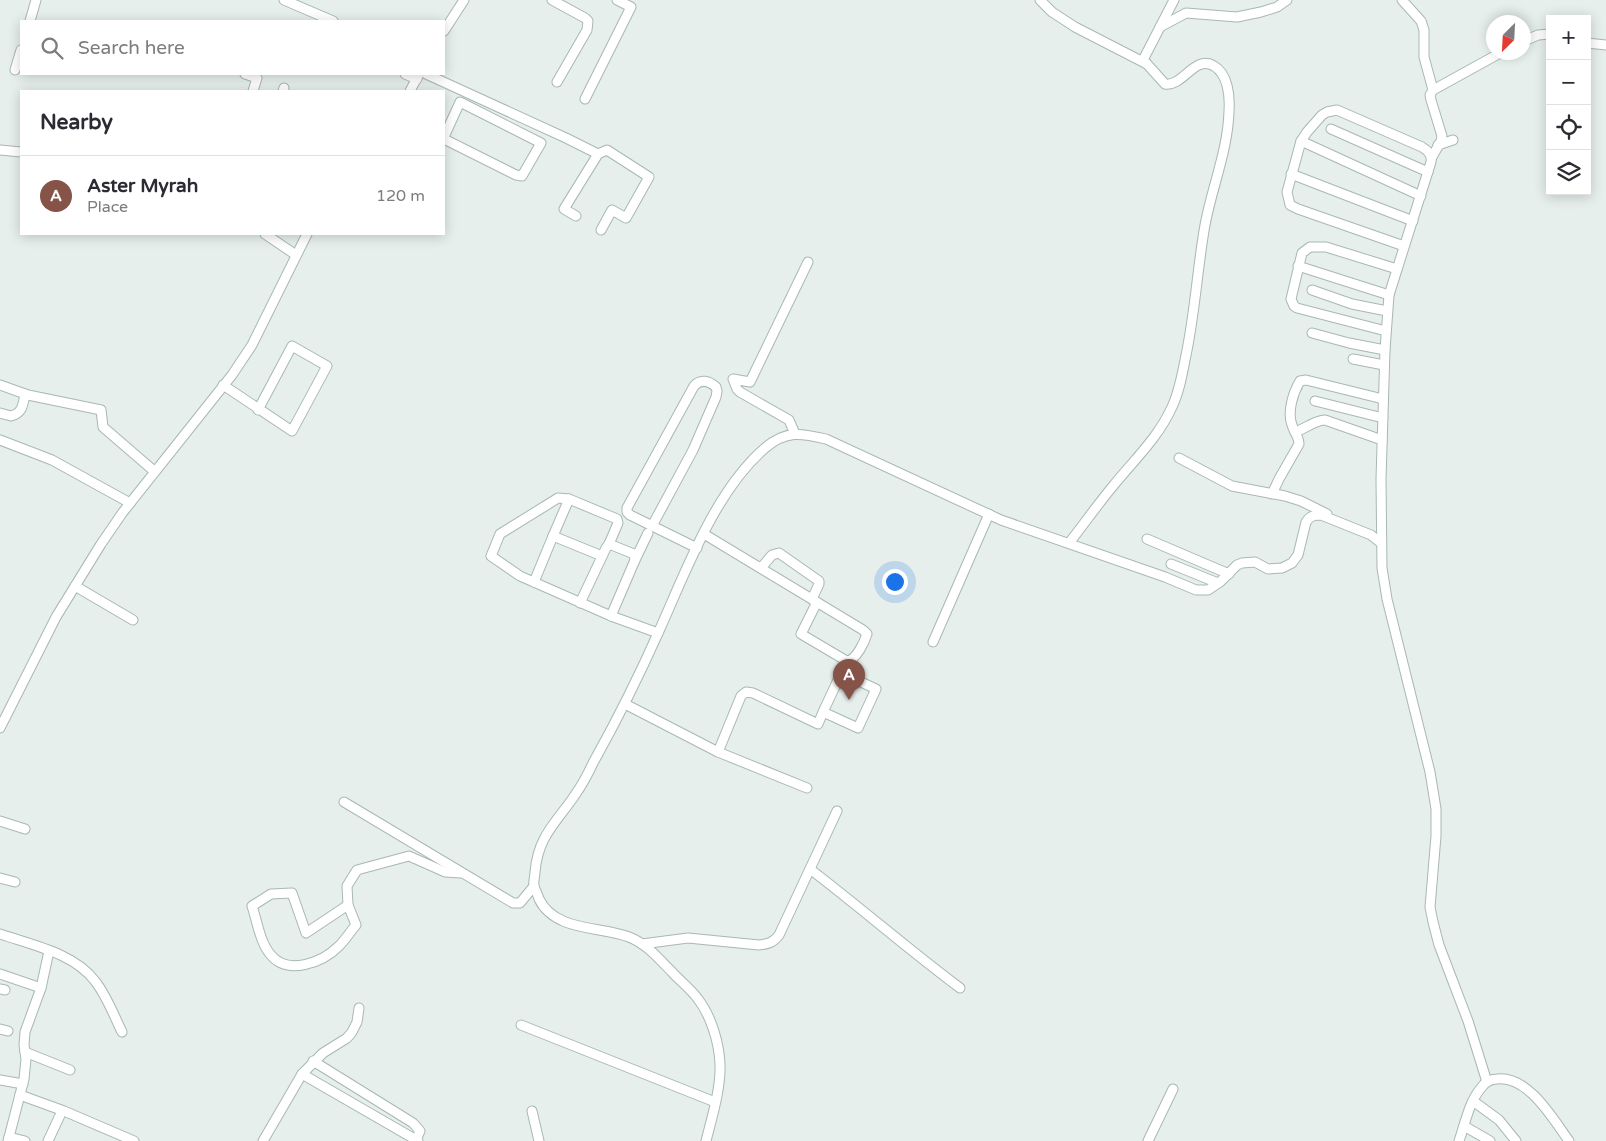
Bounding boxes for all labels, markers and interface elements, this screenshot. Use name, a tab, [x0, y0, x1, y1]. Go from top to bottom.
north arrow	[1486, 15, 1531, 60]
map controls	[1546, 15, 1591, 195]
button: +	[1546, 15, 1591, 60]
search box	[20, 20, 445, 75]
icon: search	[38, 34, 66, 62]
text: Search here	[78, 37, 185, 59]
button: −	[1546, 60, 1591, 105]
button: locate	[1546, 105, 1591, 150]
text: Nearby	[40, 110, 113, 135]
button: layers	[1546, 150, 1591, 195]
text: Aster Myrah	[87, 175, 198, 197]
text: A	[50, 186, 62, 206]
text: 120 m	[376, 186, 425, 206]
text: Place	[87, 197, 128, 217]
your location	[882, 569, 908, 595]
pin: A	[833, 659, 865, 700]

